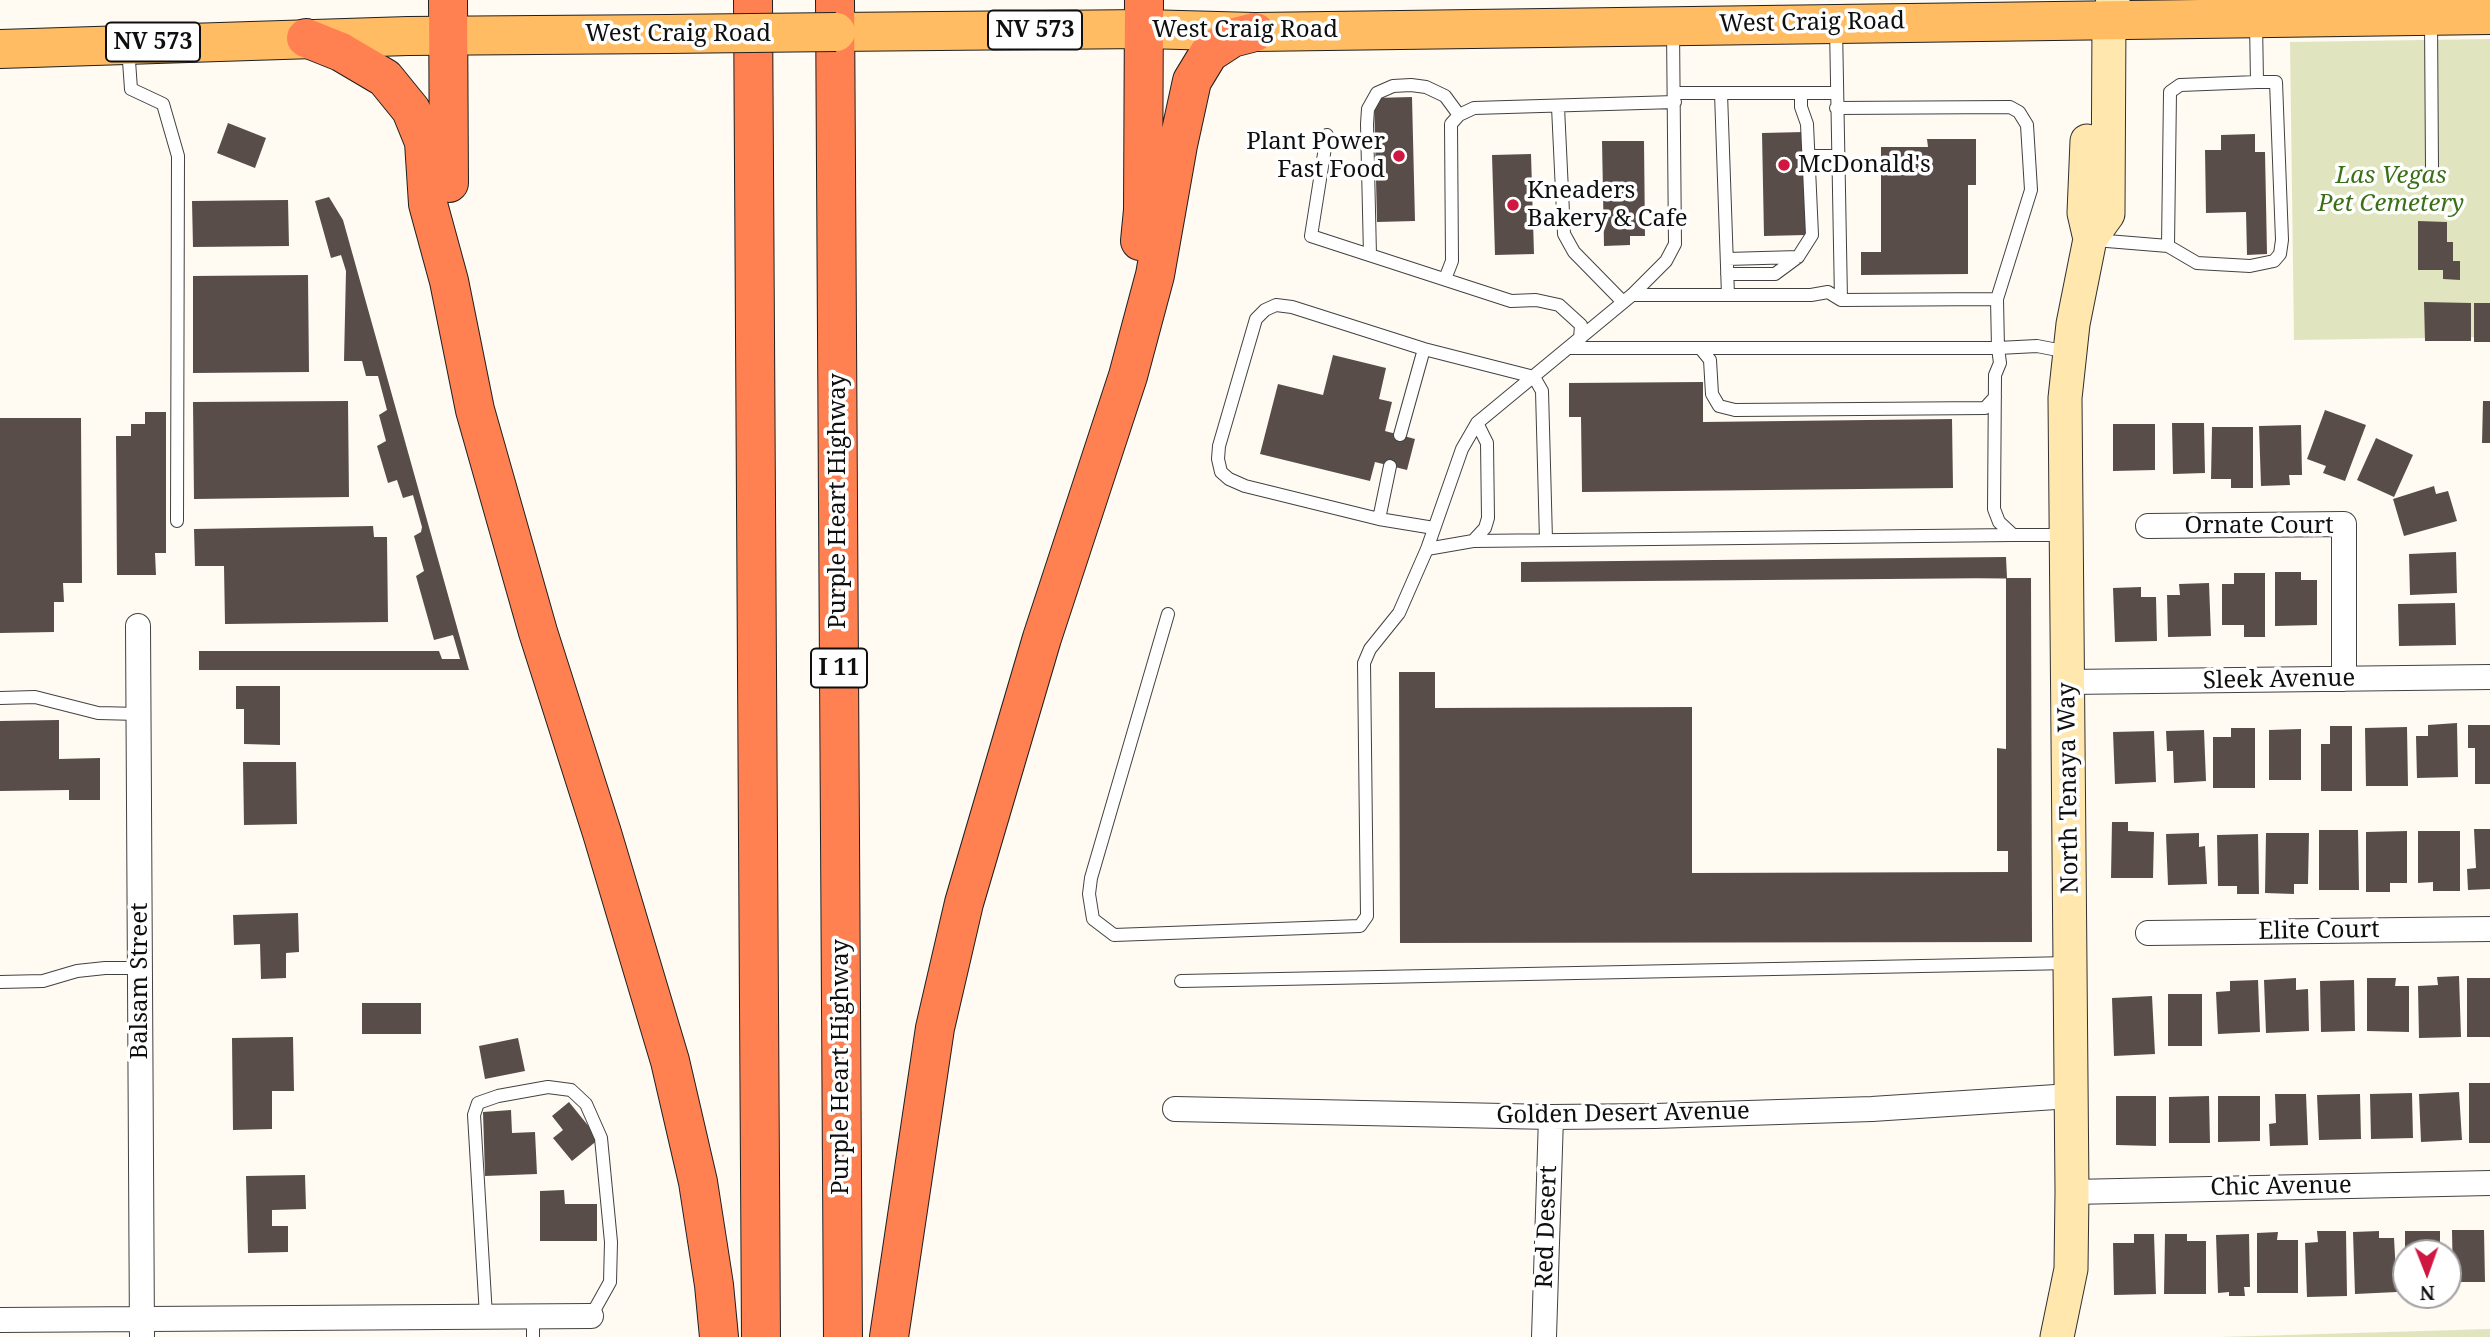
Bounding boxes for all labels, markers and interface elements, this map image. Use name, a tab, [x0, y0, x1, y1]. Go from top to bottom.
street label: West Craig Road	[1719, 7, 1905, 39]
road number: NV 573	[988, 10, 1082, 50]
street label: West Craig Road	[1152, 16, 1338, 44]
street label: West Craig Road	[585, 20, 771, 48]
road number: NV 573	[106, 22, 200, 61]
place label: Plant Power Fast Food	[1246, 128, 1385, 184]
marker: Plant Power Fast Food	[1391, 148, 1407, 164]
place label: McDonald's	[1798, 151, 1931, 179]
marker: McDonald's	[1776, 157, 1792, 173]
park label: Las Vegas Pet Cemetery	[2318, 162, 2464, 218]
place label: Kneaders Bakery & Cafe	[1527, 177, 1688, 233]
marker: Kneaders Bakery & Cafe	[1505, 197, 1521, 213]
street label: Purple Heart Highway	[824, 373, 852, 629]
street label: Ornate Court	[2184, 512, 2334, 540]
road number: I 11	[811, 648, 867, 688]
street label: Sleek Avenue	[2203, 664, 2355, 696]
street label: North Tenaya Way	[2053, 682, 2085, 894]
street label: Balsam Street	[126, 903, 154, 1059]
street label: Elite Court	[2258, 916, 2380, 946]
street label: Purple Heart Highway	[827, 939, 855, 1195]
street label: Golden Desert Avenue	[1496, 1097, 1750, 1131]
street label: Red Desert	[1530, 1165, 1564, 1289]
street label: Chic Avenue	[2210, 1171, 2352, 1203]
north arrow	[2392, 1239, 2462, 1309]
text: N	[2420, 1280, 2435, 1306]

